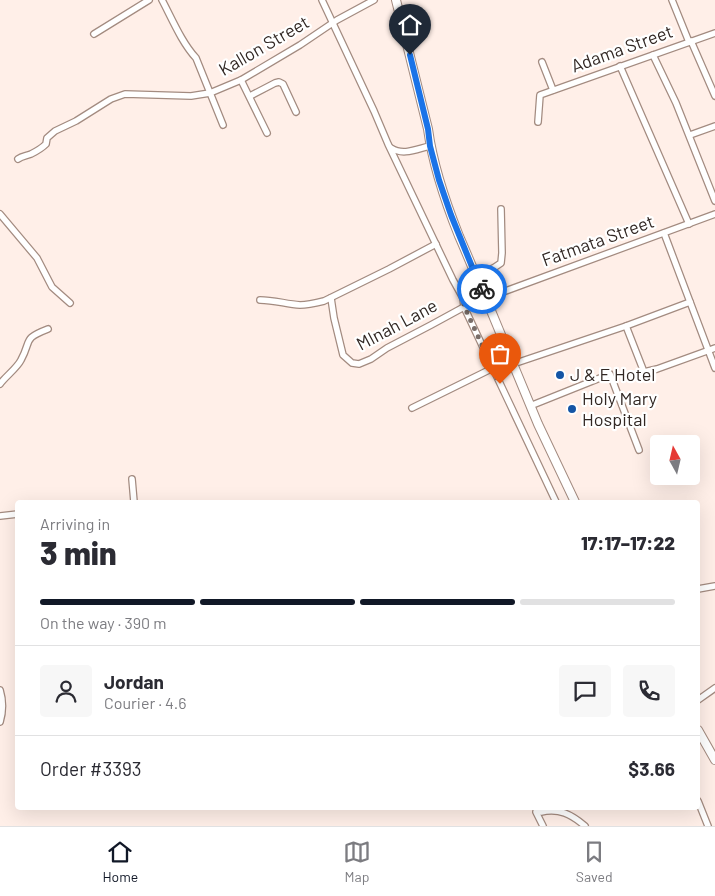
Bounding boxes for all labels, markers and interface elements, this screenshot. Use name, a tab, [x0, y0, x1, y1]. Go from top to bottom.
pin	[389, 4, 431, 55]
street label: Kallon Street	[214, 10, 313, 80]
icon: home	[396, 11, 424, 39]
street label: Adama Street	[568, 20, 675, 77]
street label: Fatmata Street	[539, 210, 657, 271]
courier	[457, 264, 507, 314]
icon: bike	[468, 275, 496, 303]
street label: MInah Lane	[352, 294, 441, 355]
pin	[479, 333, 521, 384]
icon: bag	[486, 340, 514, 368]
place label: J & E Hotel	[570, 363, 655, 385]
marker: J & E Hotel	[554, 369, 566, 381]
place label: Holy Mary Hospital	[582, 387, 657, 430]
marker: Holy Mary Hospital	[566, 403, 578, 415]
north arrow	[650, 435, 700, 485]
map controls	[650, 435, 700, 485]
text: Arriving in	[40, 514, 110, 533]
text: 17:17–17:22	[581, 531, 675, 554]
text: 3 min	[40, 533, 117, 571]
text: On the way · 390 m	[40, 613, 166, 632]
button: person	[40, 665, 92, 717]
button: chat	[559, 665, 611, 717]
button: phone	[623, 665, 675, 717]
text: Jordan	[104, 670, 164, 693]
text: Courier · 4.6	[104, 693, 187, 712]
text: Order #3393	[40, 757, 142, 780]
text: $3.66	[628, 757, 675, 780]
tab: Home	[102, 838, 138, 885]
tab: Map	[343, 838, 371, 885]
tab: Saved	[576, 838, 613, 885]

